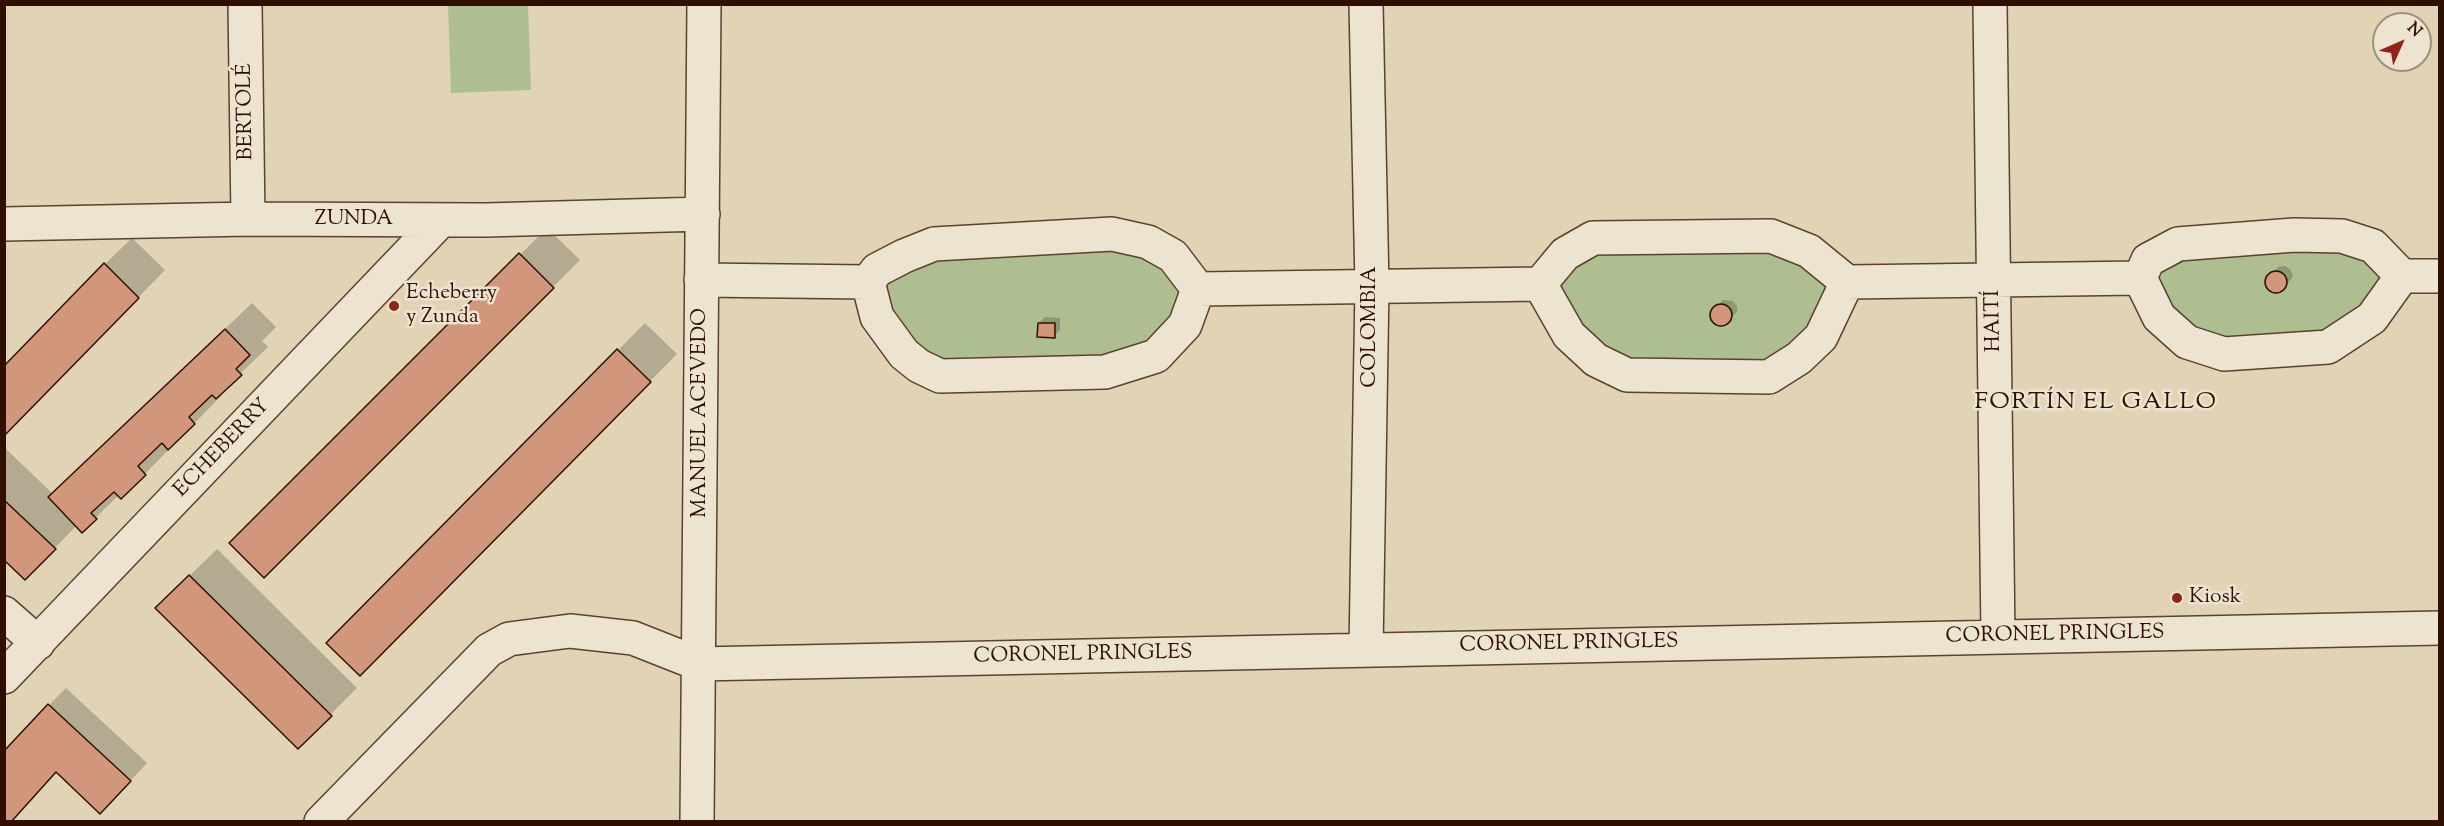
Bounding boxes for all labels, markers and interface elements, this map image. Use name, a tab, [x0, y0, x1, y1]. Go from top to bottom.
north arrow	[2372, 12, 2432, 72]
text: N	[2401, 18, 2426, 43]
street label: BERTOLÉ	[234, 63, 260, 161]
street label: ZUNDA	[315, 207, 393, 233]
street label: COLOMBIA	[1358, 266, 1384, 388]
place label: Echeberry y Zunda	[406, 281, 497, 331]
street label: HAITÍ	[1982, 290, 2008, 352]
marker: Echeberry y Zunda	[387, 299, 401, 313]
street label: MANUEL ACEVEDO	[688, 308, 714, 518]
district label: FORTÍN EL GALLO	[1974, 390, 2218, 418]
street label: ECHEBERRY	[170, 394, 276, 504]
place label: Kiosk	[2189, 585, 2241, 611]
marker: Kiosk	[2170, 591, 2184, 605]
street label: CORONEL PRINGLES	[1945, 621, 2165, 651]
street label: CORONEL PRINGLES	[1459, 630, 1679, 660]
street label: CORONEL PRINGLES	[973, 641, 1193, 671]

